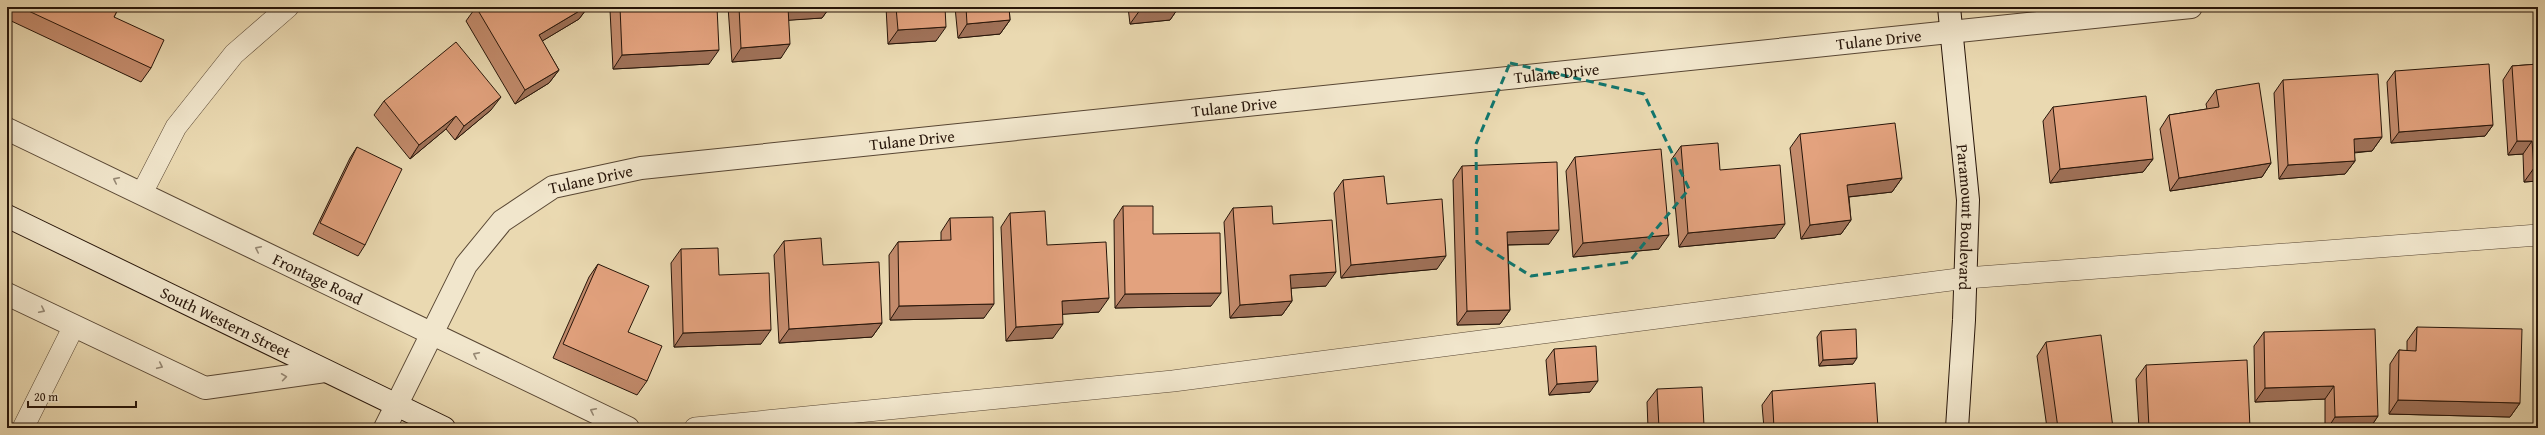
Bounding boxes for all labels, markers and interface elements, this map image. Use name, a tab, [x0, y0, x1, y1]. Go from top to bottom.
street label: Tulane Drive	[1835, 23, 1923, 56]
street label: Tulane Drive	[1513, 57, 1600, 89]
street label: Tulane Drive	[1190, 90, 1278, 123]
street label: Tulane Drive	[868, 123, 956, 156]
street label: Paramount Boulevard	[1951, 143, 1980, 291]
street label: Tulane Drive	[546, 158, 635, 200]
one-way arrow	[112, 177, 120, 185]
one-way arrow	[255, 246, 262, 254]
street label: Frontage Road	[269, 247, 367, 311]
street label: South Western Street	[156, 280, 295, 364]
one-way arrow	[38, 305, 46, 313]
one-way arrow	[472, 352, 480, 360]
one-way arrow	[155, 361, 163, 369]
one-way arrow	[281, 373, 287, 382]
scale bar	[28, 383, 136, 409]
text: 20 m	[34, 388, 58, 405]
one-way arrow	[590, 408, 597, 416]

